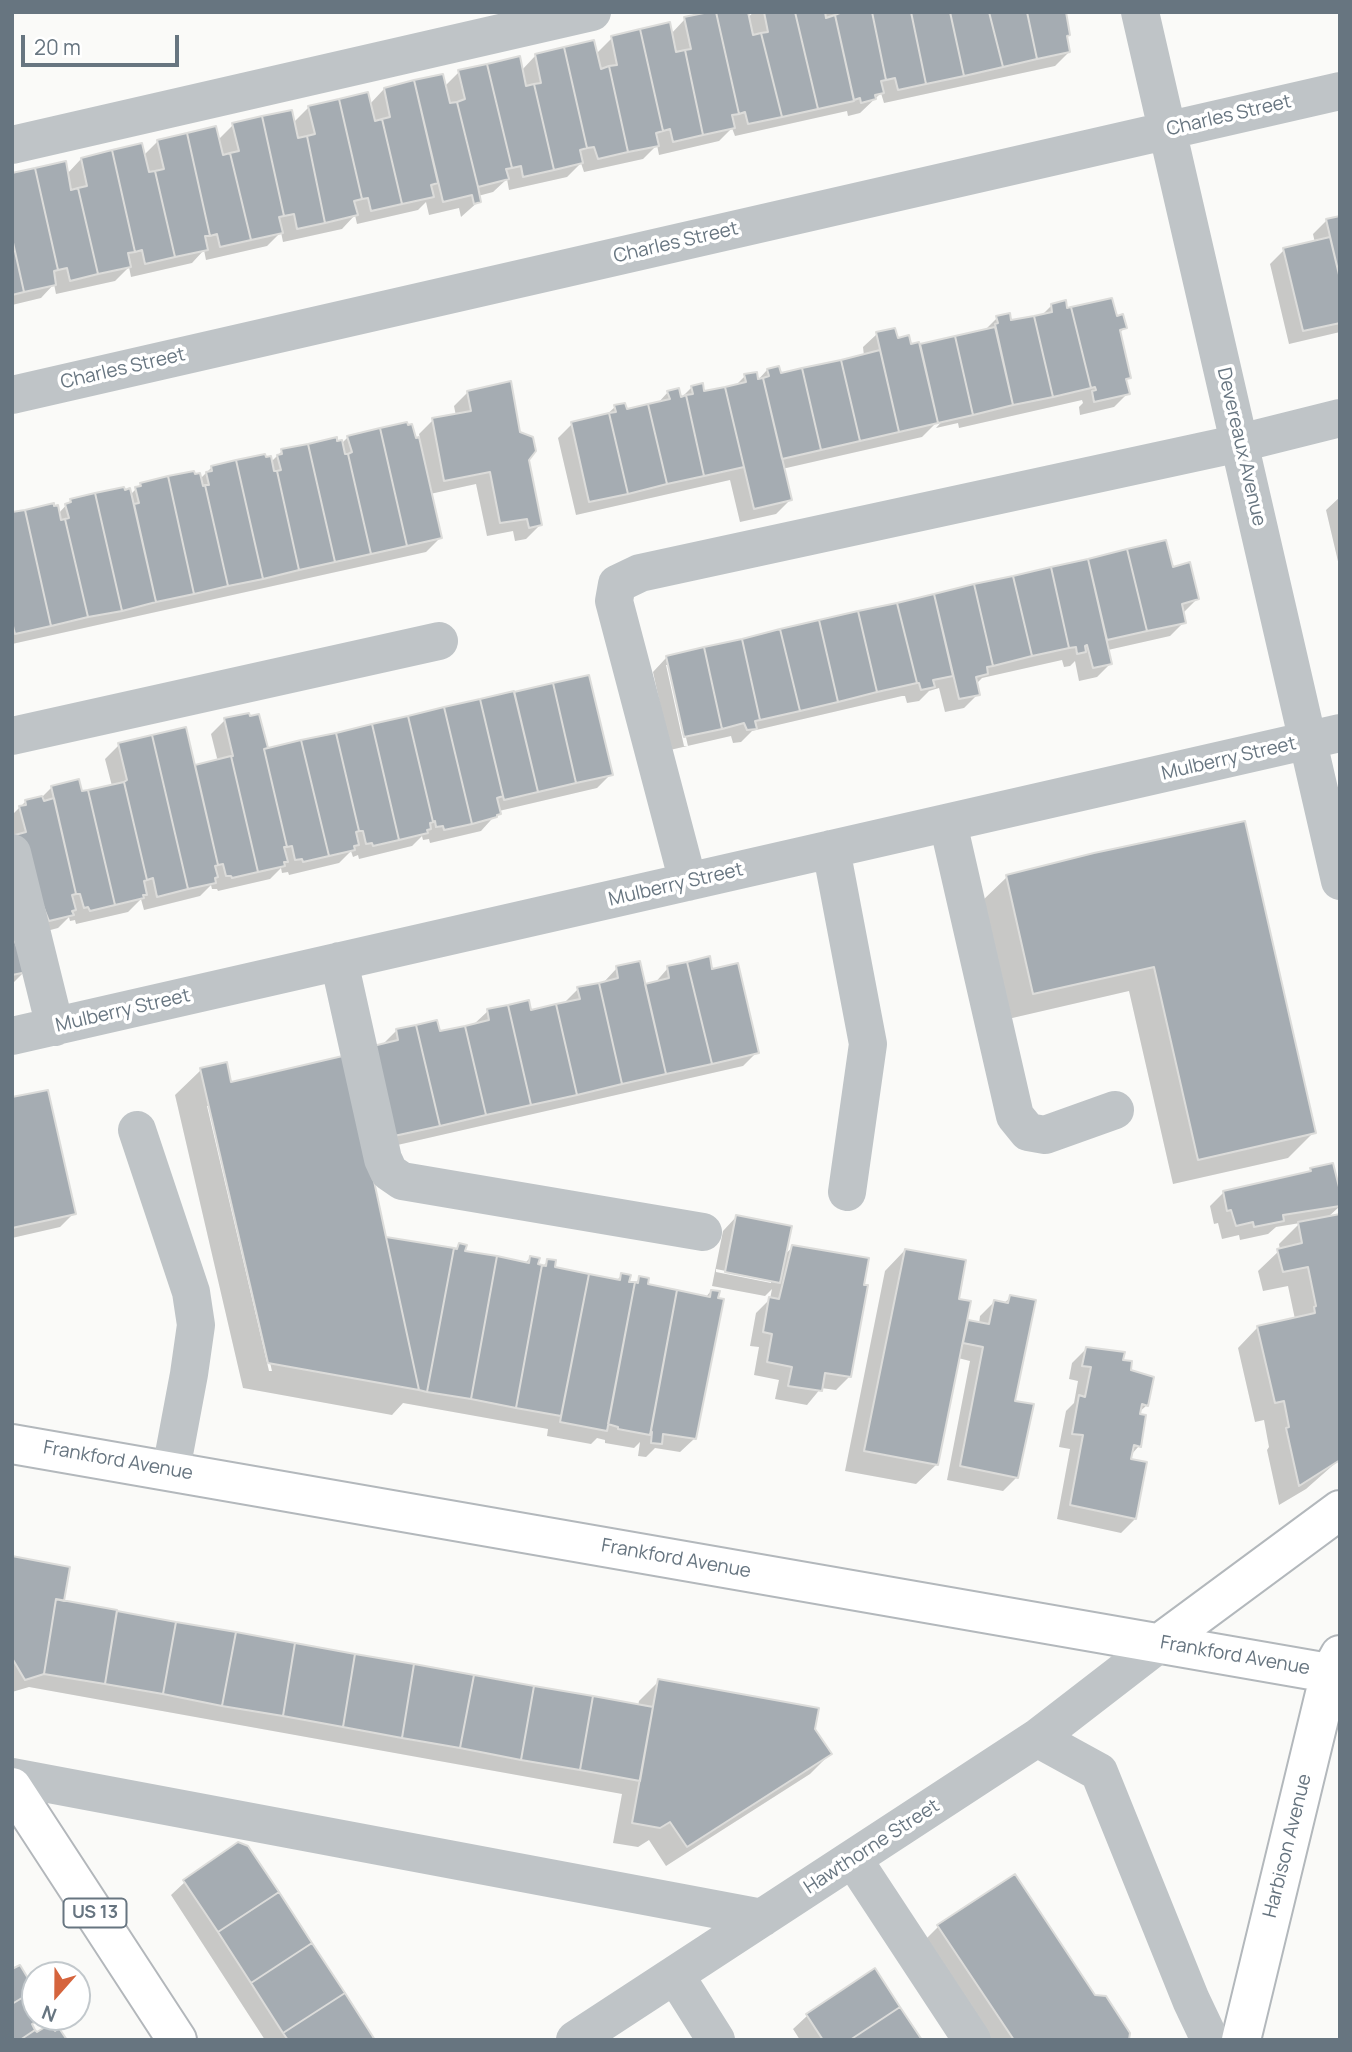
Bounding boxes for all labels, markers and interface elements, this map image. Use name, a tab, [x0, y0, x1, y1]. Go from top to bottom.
scale bar	[24, 21, 182, 65]
text: 20 m	[34, 33, 81, 61]
street label: Charles Street	[1164, 91, 1294, 141]
street label: Charles Street	[611, 218, 741, 268]
street label: Charles Street	[58, 344, 188, 394]
street label: Devereaux Avenue	[1212, 365, 1270, 529]
street label: Mulberry Street	[1160, 732, 1298, 786]
street label: Mulberry Street	[607, 858, 745, 912]
street label: Mulberry Street	[54, 984, 192, 1038]
street label: Frankford Avenue	[41, 1437, 195, 1485]
street label: Frankford Avenue	[599, 1535, 753, 1583]
street label: Frankford Avenue	[1158, 1632, 1312, 1680]
street label: Harbison Avenue	[1259, 1772, 1317, 1920]
street label: Hawthorne Street	[800, 1795, 944, 1899]
road number: US 13	[64, 1898, 126, 1927]
north arrow	[21, 1961, 91, 2031]
text: N	[38, 1999, 60, 2028]

